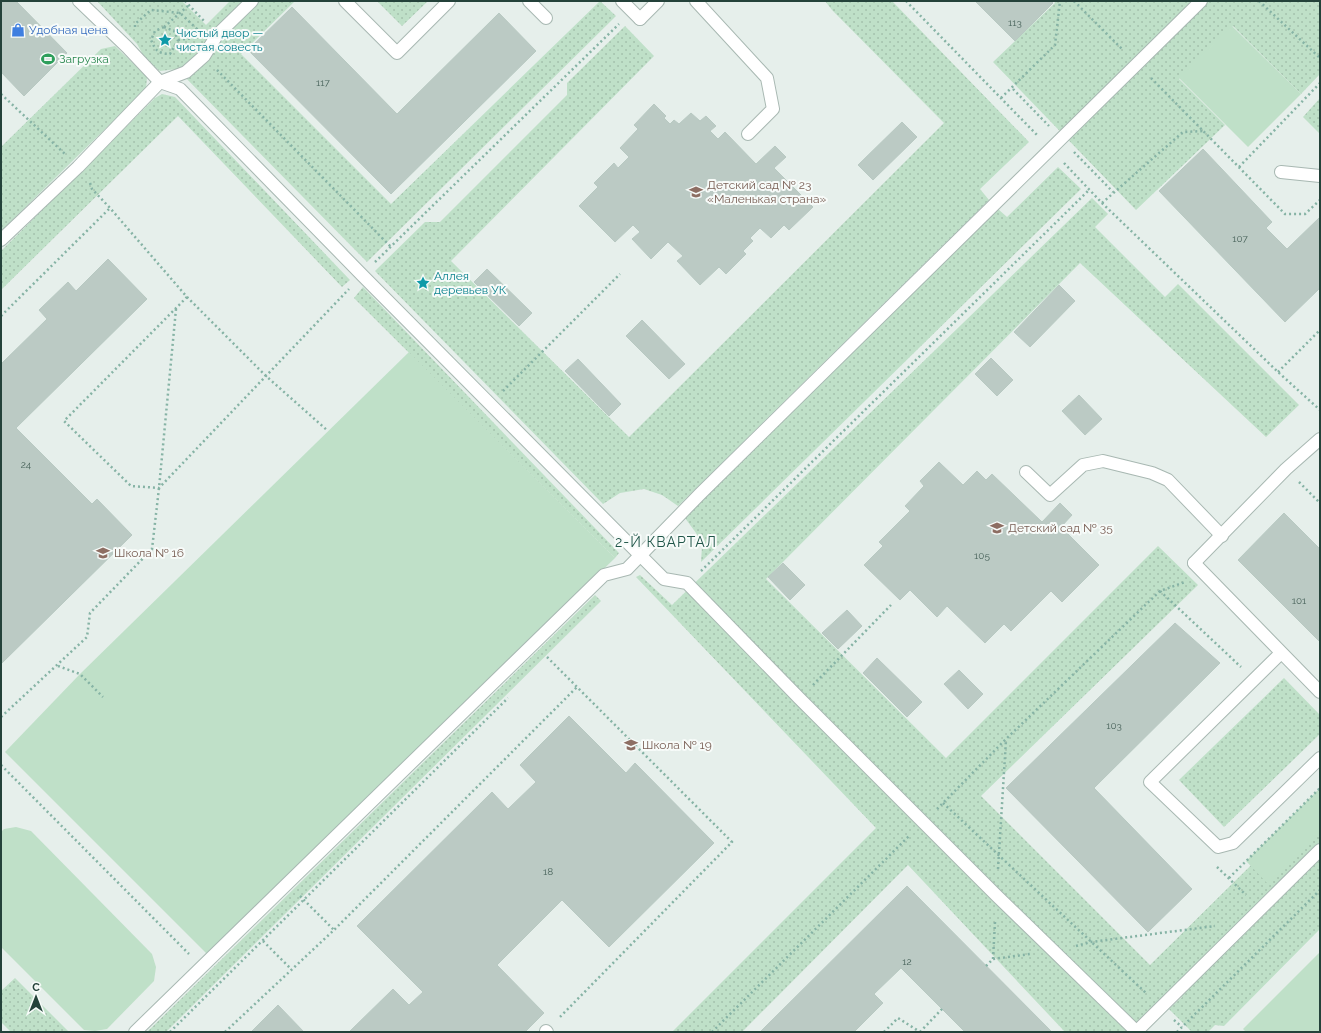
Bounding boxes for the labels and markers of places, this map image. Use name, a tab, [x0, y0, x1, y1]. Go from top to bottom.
shop icon: Удобная цена	[10, 22, 26, 38]
place label: Удобная цена	[29, 23, 108, 37]
place label: Чистый двор — чистая совесть	[176, 26, 263, 54]
place icon: Чистый двор — чистая совесть	[157, 32, 173, 48]
sports icon: Загрузка	[40, 51, 56, 67]
place label: Загрузка	[59, 52, 109, 66]
place label: Детский сад № 23 «Маленькая страна»	[707, 178, 826, 206]
school or university icon: Детский сад № 23 «Маленькая страна»	[688, 184, 704, 200]
place label: Аллея деревьев УК	[434, 269, 507, 297]
place icon: Аллея деревьев УК	[415, 275, 431, 291]
school or university icon: Детский сад № 35	[989, 520, 1005, 536]
place label: Детский сад № 35	[1008, 521, 1113, 535]
school or university icon: Школа № 16	[95, 545, 111, 561]
place label: Школа № 16	[114, 546, 184, 560]
school or university icon: Школа № 19	[623, 737, 639, 753]
place label: Школа № 19	[642, 738, 712, 752]

